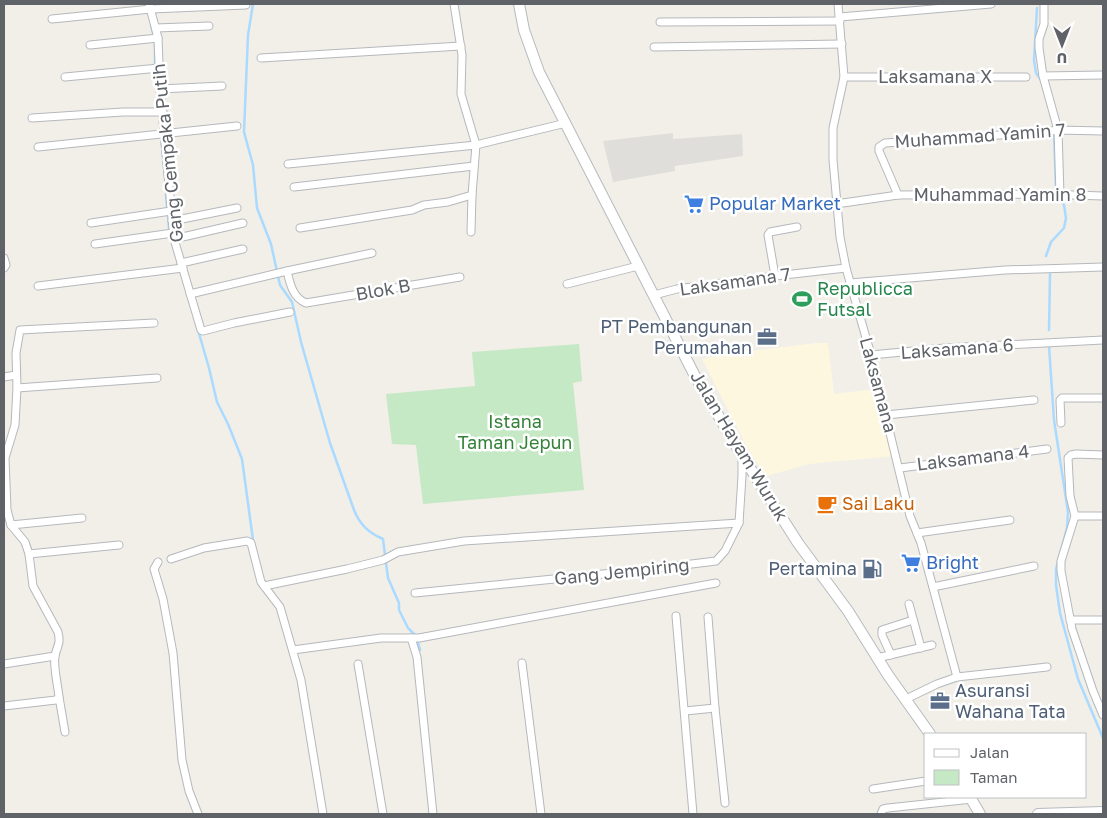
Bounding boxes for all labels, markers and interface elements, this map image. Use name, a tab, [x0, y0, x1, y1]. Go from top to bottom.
north arrow	[1037, 20, 1087, 70]
text: U	[1057, 50, 1067, 67]
street label: Gang Cempaka Putih	[147, 63, 187, 244]
street label: Laksamana X	[878, 65, 992, 87]
street label: Muhammad Yamin 7	[894, 118, 1066, 152]
street label: Muhammad Yamin 8	[914, 183, 1086, 205]
place label: Popular Market	[709, 192, 841, 214]
supermarket icon: Popular Market	[683, 193, 705, 215]
street label: Laksamana 7	[678, 262, 792, 300]
street label: Blok B	[354, 273, 412, 305]
place label: Republicca Futsal	[817, 277, 913, 320]
sports icon: Republicca Futsal	[791, 288, 813, 310]
place label: PT Pembangunan Perumahan	[600, 315, 752, 358]
office icon: PT Pembangunan Perumahan	[756, 326, 778, 348]
street label: Laksamana 6	[900, 333, 1014, 363]
street label: Laksamana	[856, 335, 902, 435]
street label: Jalan Hayam Wuruk	[686, 366, 793, 525]
park label: Istana Taman Jepun	[458, 410, 572, 453]
street label: Laksamana 4	[915, 439, 1030, 475]
place label: Sai Laku	[842, 492, 915, 514]
cafe icon: Sai Laku	[816, 493, 838, 515]
place label: Bright	[926, 551, 979, 573]
supermarket icon: Bright	[900, 552, 922, 574]
street label: Gang Jempiring	[553, 553, 691, 589]
place label: Pertamina	[768, 557, 857, 579]
fuel station icon: Pertamina	[861, 558, 883, 580]
place label: Asuransi Wahana Tata	[955, 679, 1066, 722]
office icon: Asuransi Wahana Tata	[929, 690, 951, 712]
legend	[924, 733, 1087, 798]
text: Jalan	[970, 743, 1009, 761]
text: Taman	[970, 768, 1017, 786]

